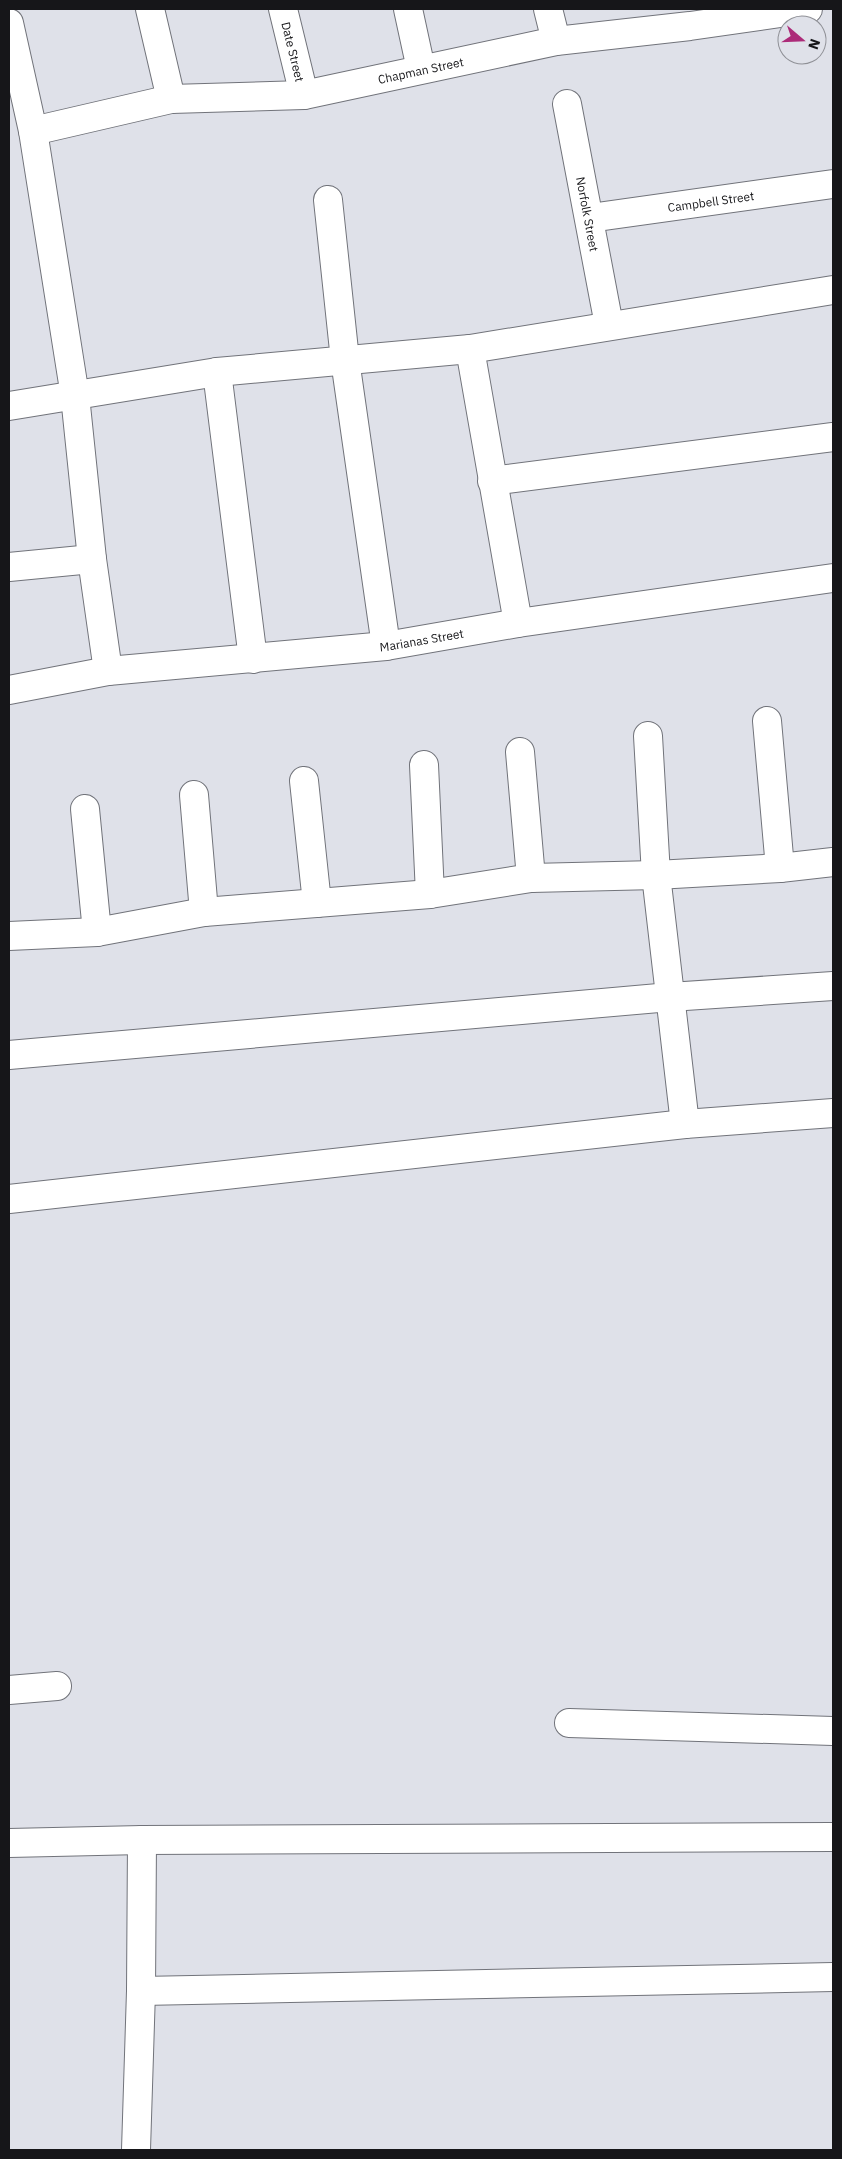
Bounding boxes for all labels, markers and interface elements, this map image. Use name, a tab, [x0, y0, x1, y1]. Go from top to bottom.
north arrow	[777, 15, 827, 65]
street label: Date Street	[279, 20, 308, 83]
text: N	[804, 37, 824, 52]
street label: Chapman Street	[376, 54, 465, 86]
street label: Norfolk Street	[573, 175, 602, 253]
street label: Campbell Street	[667, 188, 755, 215]
street label: Marianas Street	[379, 625, 465, 654]

